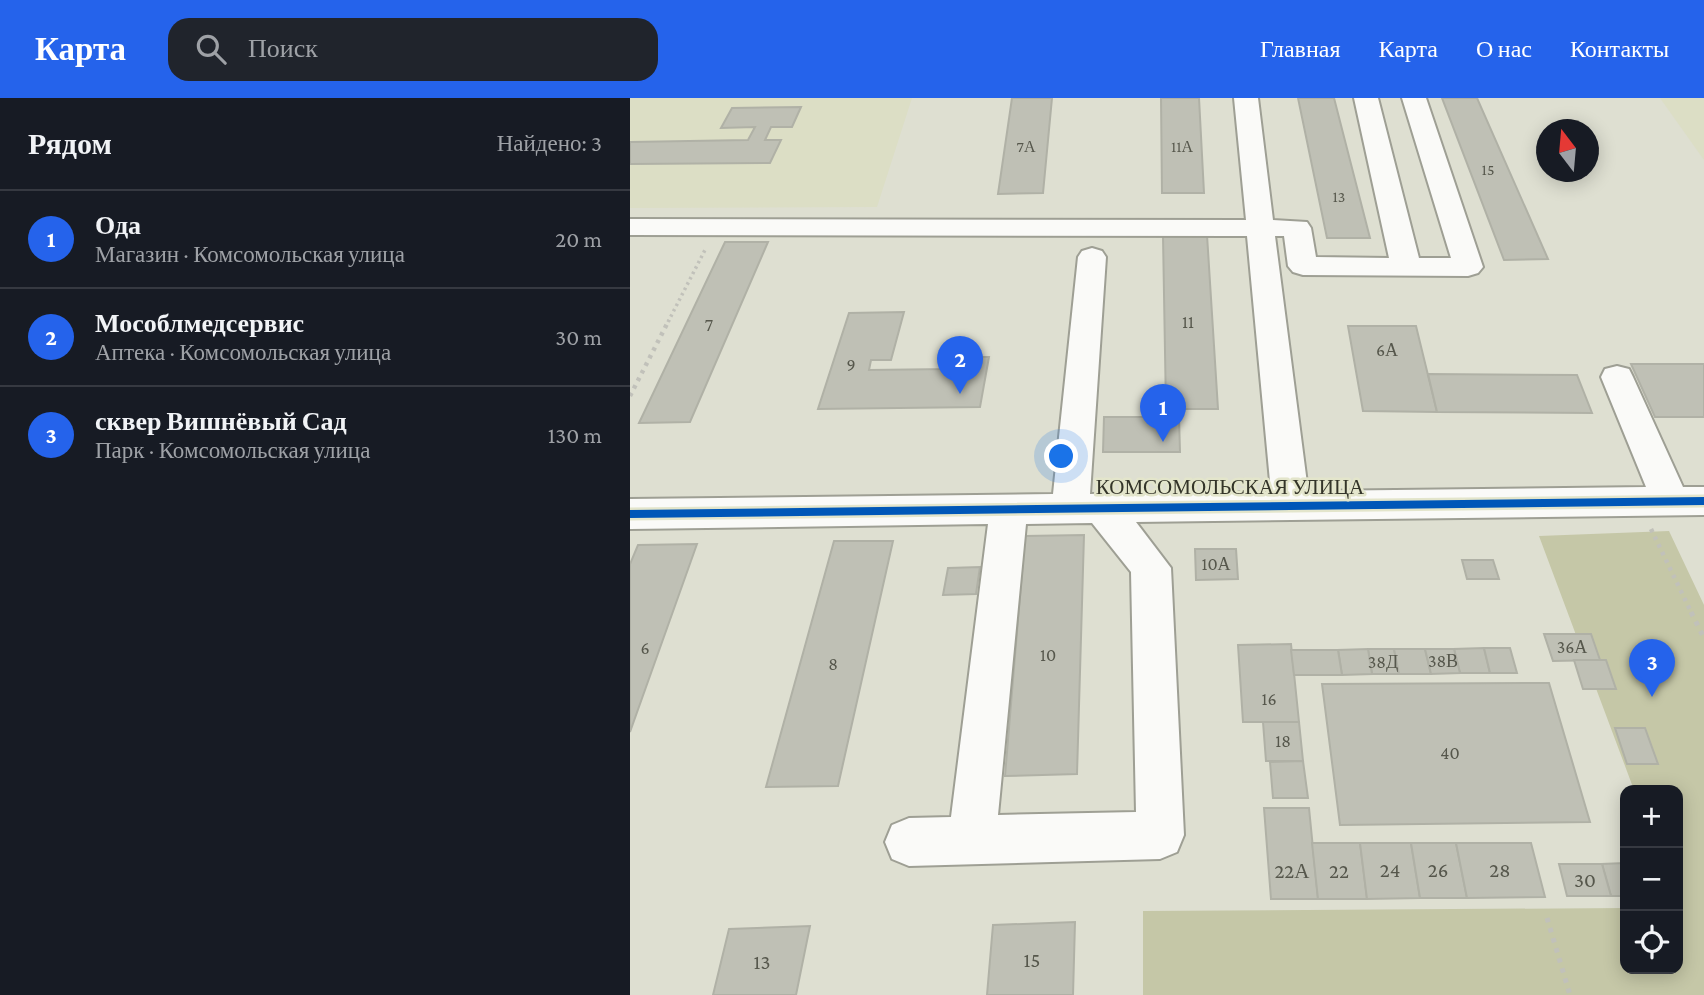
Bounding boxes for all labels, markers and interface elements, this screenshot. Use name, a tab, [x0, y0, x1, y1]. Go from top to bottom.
search box	[168, 18, 658, 81]
text: Карта	[35, 30, 126, 67]
icon: search	[192, 30, 230, 68]
text: Поиск	[248, 34, 318, 63]
text: Главная	[1260, 35, 1341, 62]
text: Карта	[1379, 35, 1438, 62]
text: О нас	[1476, 35, 1532, 62]
text: Контакты	[1570, 35, 1669, 62]
north arrow	[1536, 119, 1599, 182]
text: Рядом	[28, 127, 112, 160]
text: Найдено: 3	[497, 130, 602, 156]
house number: 7А	[1017, 138, 1036, 155]
house number: 11А	[1171, 138, 1194, 155]
house number: 15	[1482, 161, 1494, 178]
house number: 13	[1333, 188, 1345, 205]
text: Ода	[95, 211, 141, 240]
text: 1	[47, 226, 55, 252]
text: 20 m	[555, 226, 602, 252]
text: Магазин · Комсомольская улица	[95, 241, 405, 267]
text: Мособлмедсервис	[95, 309, 304, 338]
house number: 11	[1182, 312, 1194, 332]
house number: 7	[705, 315, 713, 335]
text: 2	[45, 324, 57, 350]
text: 30 m	[555, 324, 602, 350]
pin: 2	[937, 336, 983, 394]
text: Аптека · Комсомольская улица	[95, 339, 391, 365]
house number: 6А	[1376, 340, 1398, 360]
house number: 9	[846, 355, 856, 375]
pin: 1	[1140, 384, 1186, 442]
text: сквер Вишнёвый Сад	[95, 407, 347, 436]
text: 3	[45, 422, 57, 448]
text: 130 m	[548, 422, 602, 448]
text: Парк · Комсомольская улица	[95, 437, 370, 463]
your location	[1044, 439, 1078, 473]
street label: КОМСОМОЛЬСКАЯ УЛИЦА	[1096, 475, 1365, 499]
house number: 10А	[1201, 554, 1231, 574]
house number: 36А	[1557, 637, 1587, 657]
house number: 6	[640, 638, 650, 658]
pin: 3	[1629, 639, 1675, 697]
house number: 10	[1040, 645, 1056, 665]
house number: 38В	[1428, 651, 1458, 671]
house number: 38Д	[1368, 652, 1398, 672]
house number: 8	[828, 654, 838, 674]
house number: 16	[1261, 689, 1277, 709]
house number: 18	[1275, 731, 1291, 751]
house number: 40	[1440, 743, 1460, 763]
map controls	[1620, 785, 1683, 974]
button: +	[1620, 785, 1683, 848]
button: −	[1620, 848, 1683, 911]
house number: 24	[1380, 858, 1400, 882]
house number: 26	[1428, 858, 1448, 882]
house number: 28	[1489, 858, 1511, 882]
house number: 22А	[1274, 859, 1310, 883]
house number: 22	[1329, 859, 1349, 883]
house number: 30	[1574, 868, 1596, 892]
button: locate	[1620, 911, 1683, 974]
house number: 15	[1024, 948, 1040, 972]
house number: 13	[754, 950, 770, 974]

